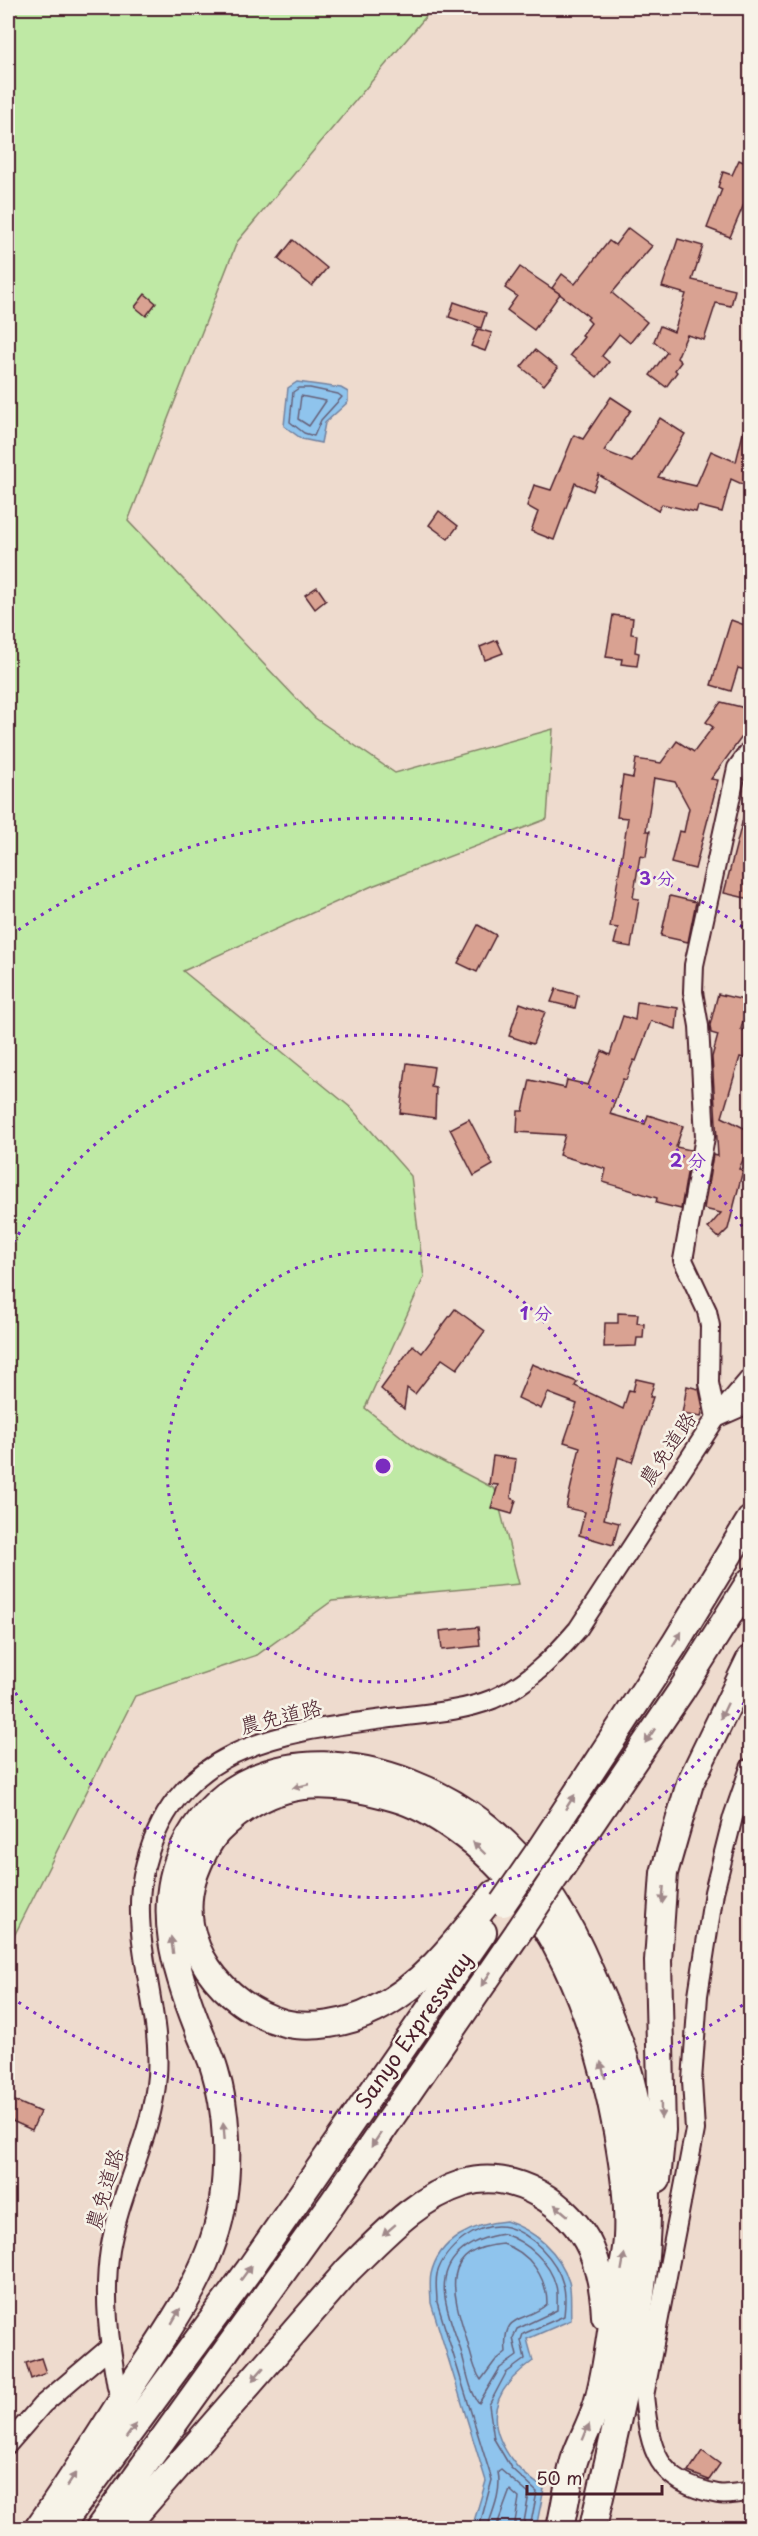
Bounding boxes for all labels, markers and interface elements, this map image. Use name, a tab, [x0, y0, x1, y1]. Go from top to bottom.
text: 3 分	[639, 864, 675, 891]
text: 2 分	[670, 1146, 706, 1173]
text: 1 分	[520, 1299, 552, 1326]
street label: 農免道路	[630, 1404, 703, 1492]
centre of rings	[373, 1456, 393, 1476]
one-way arrow	[672, 1631, 683, 1647]
street label: 農免道路	[236, 1689, 325, 1741]
one-way arrow	[720, 1702, 729, 1719]
one-way arrow	[645, 1728, 656, 1744]
one-way arrow	[292, 1782, 310, 1792]
one-way arrow	[565, 1794, 576, 1810]
one-way arrow	[472, 1841, 487, 1855]
one-way arrow	[658, 1885, 668, 1904]
one-way arrow	[168, 1935, 177, 1954]
street label: Sanyo Expressway	[346, 1945, 479, 2115]
one-way arrow	[481, 1971, 492, 1987]
one-way arrow	[598, 2061, 608, 2079]
one-way arrow	[656, 2101, 666, 2120]
one-way arrow	[219, 2122, 229, 2141]
one-way arrow	[371, 2132, 382, 2148]
street label: 農免道路	[76, 2144, 131, 2233]
one-way arrow	[553, 2204, 569, 2217]
one-way arrow	[382, 2223, 397, 2236]
one-way arrow	[619, 2252, 628, 2271]
one-way arrow	[240, 2266, 252, 2282]
one-way arrow	[170, 2308, 181, 2324]
one-way arrow	[252, 2366, 265, 2381]
one-way arrow	[581, 2422, 591, 2440]
one-way arrow	[125, 2423, 137, 2439]
scale bar	[527, 2458, 662, 2496]
text: 50 m	[536, 2464, 583, 2491]
one-way arrow	[65, 2472, 76, 2488]

